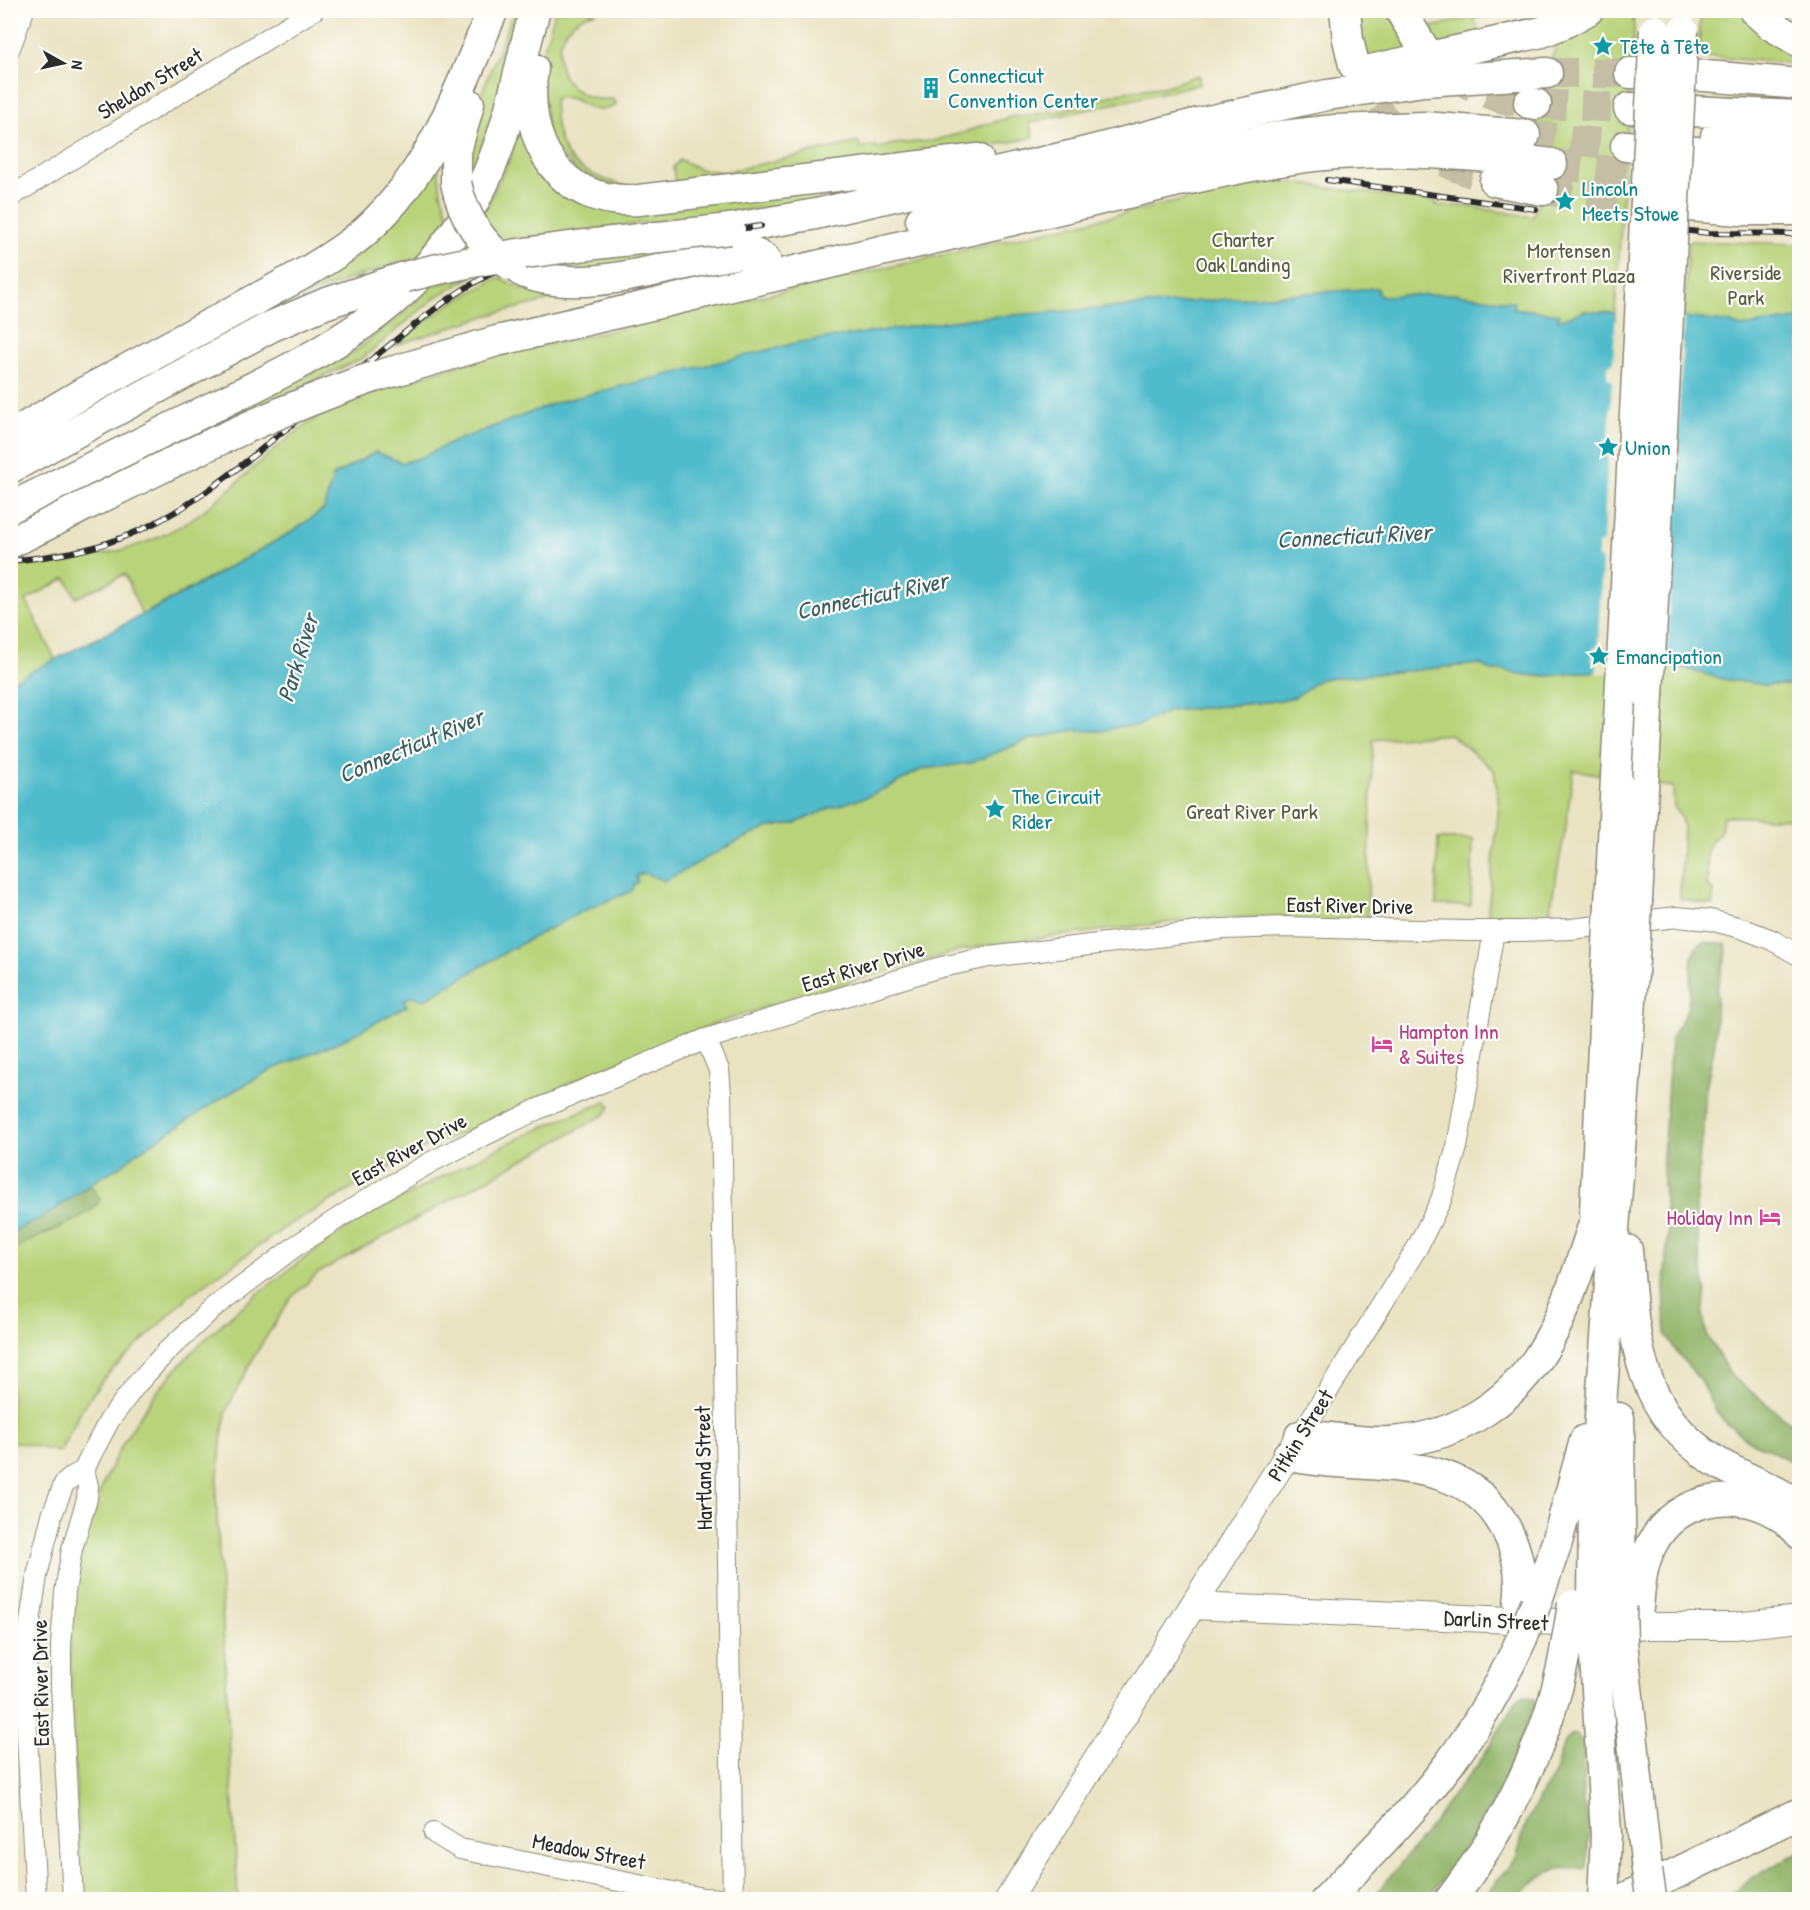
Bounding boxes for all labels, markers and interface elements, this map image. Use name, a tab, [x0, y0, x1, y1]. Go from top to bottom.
place label: Tête à Tête	[1620, 31, 1710, 61]
north arrow	[33, 33, 93, 93]
place icon: Tête à Tête	[1591, 34, 1615, 58]
street label: Sheldon Street	[92, 40, 208, 126]
text: N	[66, 59, 89, 71]
place label: Connecticut Convention Center	[948, 60, 1099, 115]
building icon: Connecticut Convention Center	[919, 76, 943, 100]
place label: Lincoln Meets Stowe	[1582, 173, 1679, 228]
place icon: Lincoln Meets Stowe	[1553, 189, 1577, 213]
park label: Charter Oak Landing	[1195, 224, 1291, 279]
park label: Mortensen Riverfront Plaza	[1503, 235, 1635, 290]
park label: Riverside Park	[1710, 257, 1782, 312]
place label: Union	[1625, 432, 1671, 462]
place icon: Union	[1596, 435, 1620, 459]
water label: Connecticut River	[1276, 515, 1435, 555]
water label: Connecticut River	[793, 563, 953, 627]
water label: Park River	[269, 607, 326, 706]
place label: Emancipation	[1616, 641, 1722, 671]
place icon: Emancipation	[1587, 644, 1611, 668]
water label: Connecticut River	[333, 699, 490, 790]
place label: The Circuit Rider	[1012, 781, 1101, 836]
park label: Great River Park	[1186, 796, 1318, 826]
place icon: The Circuit Rider	[983, 797, 1007, 821]
street label: East River Drive	[1286, 889, 1414, 921]
street label: East River Drive	[798, 933, 928, 999]
place label: Hampton Inn & Suites	[1399, 1016, 1499, 1071]
hotel icon: Hampton Inn & Suites	[1370, 1032, 1394, 1056]
street label: East River Drive	[346, 1105, 472, 1193]
place label: Holiday Inn	[1666, 1202, 1753, 1232]
hotel icon: Holiday Inn	[1758, 1205, 1782, 1229]
street label: Pitkin Street	[1260, 1383, 1340, 1487]
street label: Hartland Street	[687, 1405, 719, 1530]
street label: Darlin Street	[1443, 1602, 1549, 1638]
street label: East River Drive	[24, 1619, 56, 1747]
street label: Meadow Street	[530, 1825, 648, 1877]

